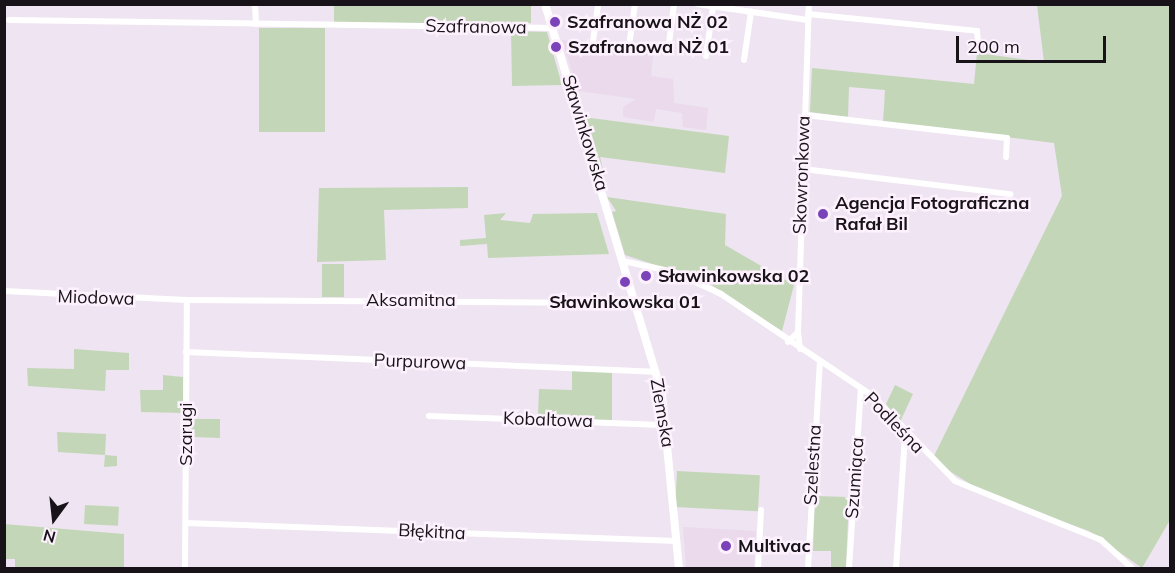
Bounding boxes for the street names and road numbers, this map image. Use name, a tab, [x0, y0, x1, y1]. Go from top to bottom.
street label: Szafranowa	[425, 15, 527, 39]
street label: Sławinkowska	[557, 72, 613, 194]
street label: Skowronkowa	[789, 115, 815, 235]
street label: Miodowa	[57, 286, 135, 310]
street label: Aksamitna	[366, 289, 456, 311]
street label: Purpurowa	[373, 350, 467, 374]
street label: Ziemska	[645, 377, 679, 449]
street label: Podleśna	[860, 388, 928, 458]
street label: Szarugi	[175, 402, 197, 466]
street label: Kobaltowa	[503, 408, 593, 432]
street label: Szelestna	[800, 424, 826, 506]
street label: Szumiąca	[841, 437, 869, 519]
street label: Błękitna	[398, 519, 466, 545]

